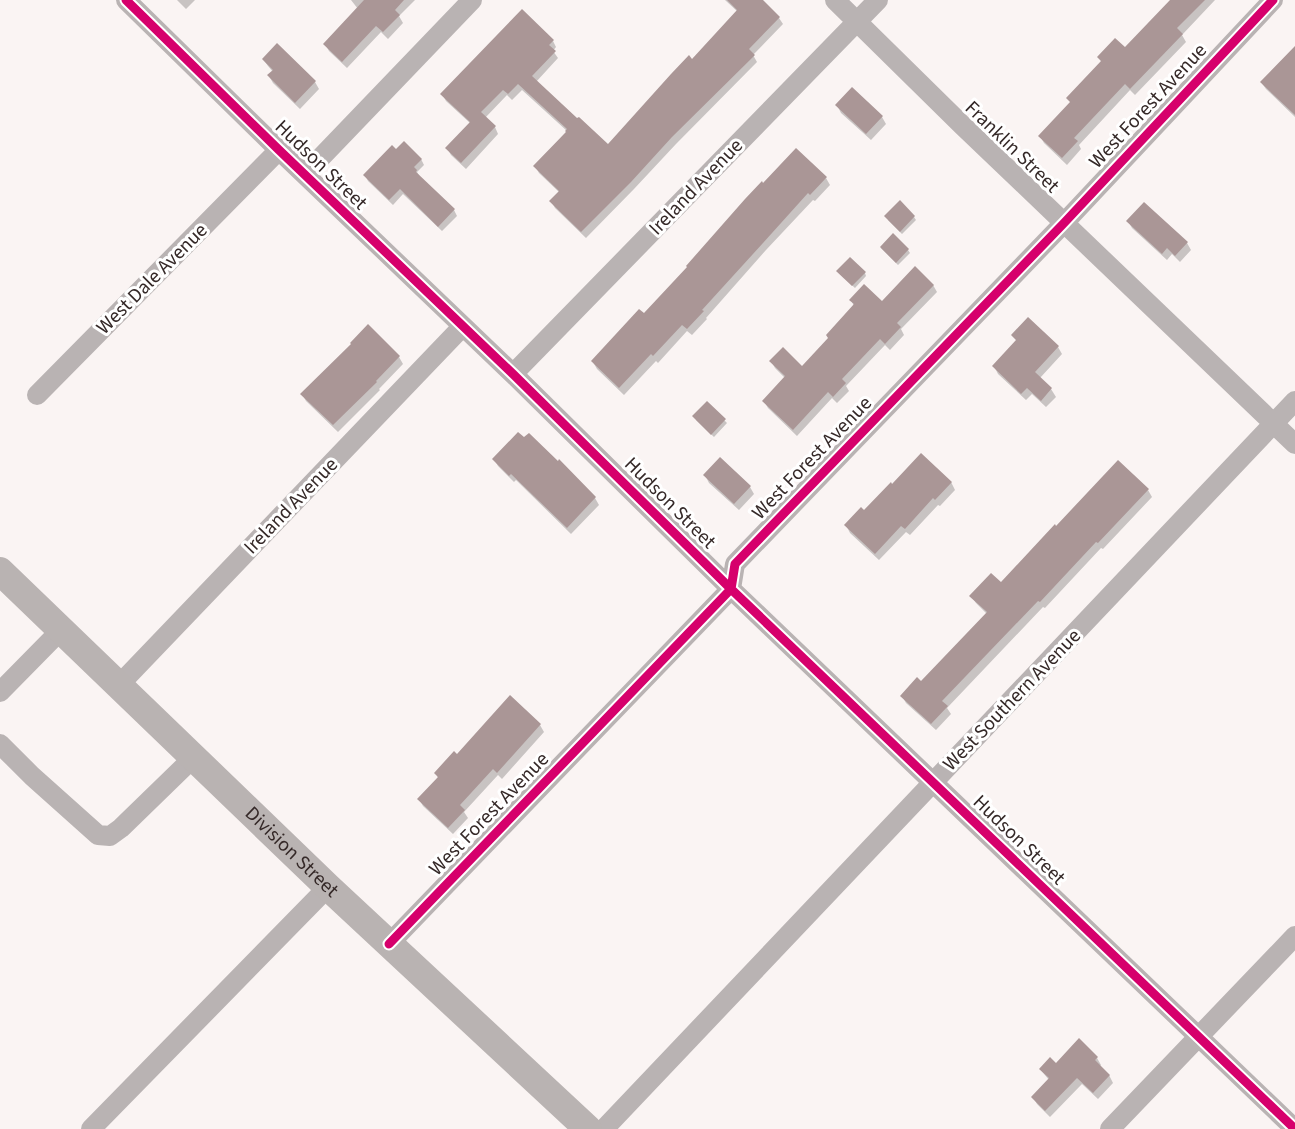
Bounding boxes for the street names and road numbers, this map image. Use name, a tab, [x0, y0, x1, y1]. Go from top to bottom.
street label: West Forest Avenue	[1083, 37, 1213, 175]
street label: Franklin Street	[958, 95, 1066, 200]
street label: Hudson Street	[268, 113, 374, 217]
street label: Ireland Avenue	[643, 132, 749, 242]
street label: West Dale Avenue	[90, 217, 214, 341]
street label: West Forest Avenue	[746, 390, 878, 526]
street label: Ireland Avenue	[238, 451, 344, 561]
street label: Hudson Street	[618, 451, 722, 555]
street label: West Southern Avenue	[937, 623, 1087, 777]
street label: West Forest Avenue	[423, 746, 555, 882]
street label: Hudson Street	[966, 788, 1072, 892]
street label: Division Street	[238, 800, 345, 904]

